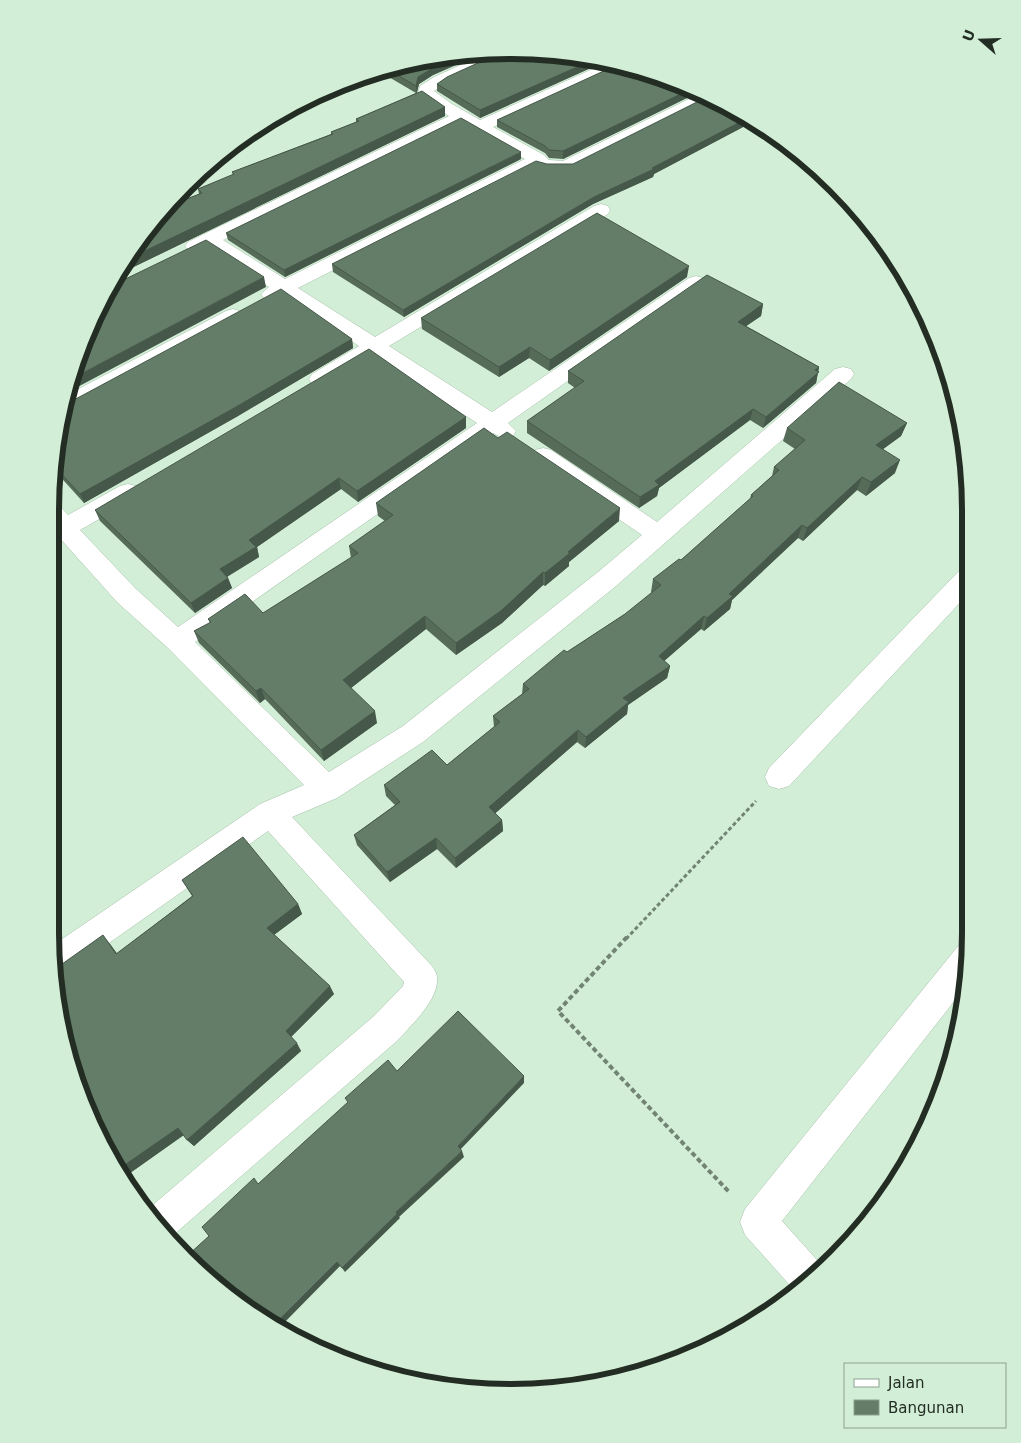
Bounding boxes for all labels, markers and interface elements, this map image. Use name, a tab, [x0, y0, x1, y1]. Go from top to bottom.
north arrow	[956, 15, 1006, 65]
text: U	[959, 27, 978, 44]
legend	[844, 1363, 1006, 1428]
text: Jalan	[887, 1374, 924, 1392]
text: Bangunan	[888, 1399, 964, 1417]

